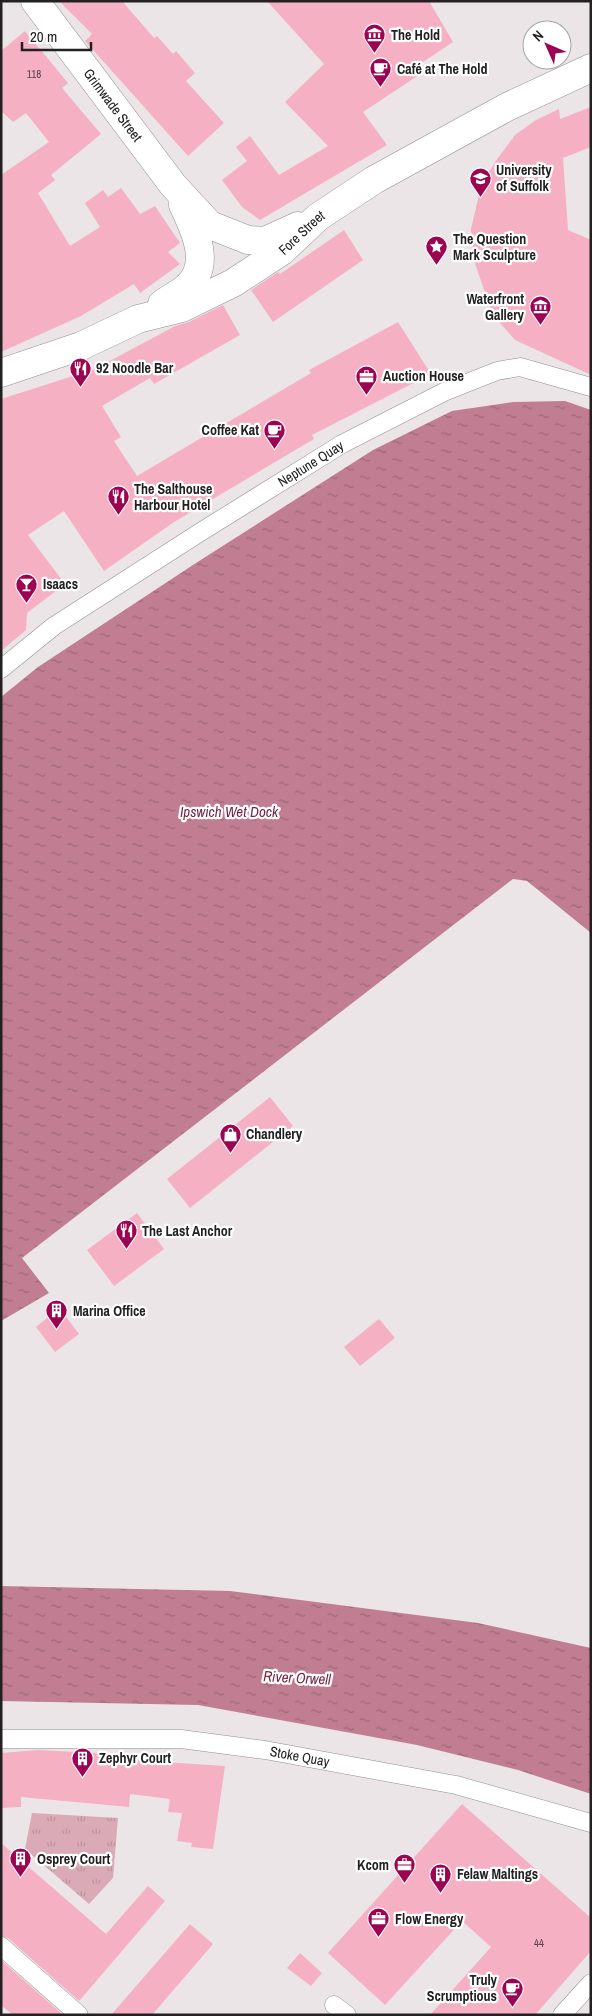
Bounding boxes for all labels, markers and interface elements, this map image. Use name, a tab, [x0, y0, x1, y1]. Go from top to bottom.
scale bar	[22, 20, 91, 52]
north arrow	[522, 20, 572, 70]
museum icon: The Hold	[363, 23, 387, 54]
text: 20 m	[30, 26, 57, 47]
place label: The Hold	[391, 26, 440, 44]
text: N	[529, 27, 547, 45]
cafe icon: Café at The Hold	[369, 57, 393, 88]
place label: Café at The Hold	[397, 60, 488, 78]
street label: Grimwade Street	[80, 65, 146, 145]
house number: 118	[27, 67, 41, 81]
place label: University of Suffolk	[496, 161, 552, 195]
school or university icon: University of Suffolk	[468, 166, 492, 197]
street label: Fore Street	[275, 206, 328, 259]
place label: The Question Mark Sculpture	[453, 230, 536, 264]
place icon: The Question Mark Sculpture	[425, 235, 449, 266]
place label: Waterfront Gallery	[466, 290, 525, 324]
museum icon: Waterfront Gallery	[528, 295, 552, 326]
restaurant icon: 92 Noodle Bar	[68, 356, 92, 387]
place label: 92 Noodle Bar	[96, 359, 174, 377]
office icon: Auction House	[355, 364, 379, 395]
place label: Auction House	[383, 367, 464, 385]
cafe icon: Coffee Kat	[263, 418, 287, 449]
place label: Coffee Kat	[202, 421, 259, 439]
street label: Neptune Quay	[274, 436, 347, 491]
place label: The Salthouse Harbour Hotel	[134, 480, 212, 514]
restaurant icon: The Salthouse Harbour Hotel	[106, 485, 130, 516]
bar icon: Isaacs	[15, 572, 39, 603]
place label: Isaacs	[43, 575, 78, 593]
water label: Ipswich Wet Dock	[180, 801, 279, 822]
shop icon: Chandlery	[218, 1122, 242, 1153]
place label: Chandlery	[246, 1125, 303, 1143]
restaurant icon: The Last Anchor	[114, 1219, 138, 1250]
place label: The Last Anchor	[142, 1222, 233, 1240]
building icon: Marina Office	[45, 1299, 69, 1330]
place label: Marina Office	[73, 1302, 146, 1320]
water label: River Orwell	[263, 1665, 332, 1690]
street label: Stoke Quay	[269, 1742, 331, 1771]
building icon: Zephyr Court	[71, 1746, 95, 1777]
place label: Zephyr Court	[99, 1749, 171, 1767]
building icon: Osprey Court	[9, 1847, 33, 1878]
place label: Osprey Court	[37, 1850, 111, 1868]
office icon: Kcom	[393, 1853, 417, 1884]
place label: Kcom	[357, 1856, 389, 1874]
building icon: Felaw Maltings	[429, 1862, 453, 1893]
place label: Felaw Maltings	[457, 1865, 538, 1883]
office icon: Flow Energy	[367, 1907, 391, 1938]
place label: Flow Energy	[395, 1910, 464, 1928]
house number: 44	[534, 1936, 544, 1950]
place label: Truly Scrumptious	[427, 1971, 498, 2005]
cafe icon: Truly Scrumptious	[501, 1976, 525, 2007]

